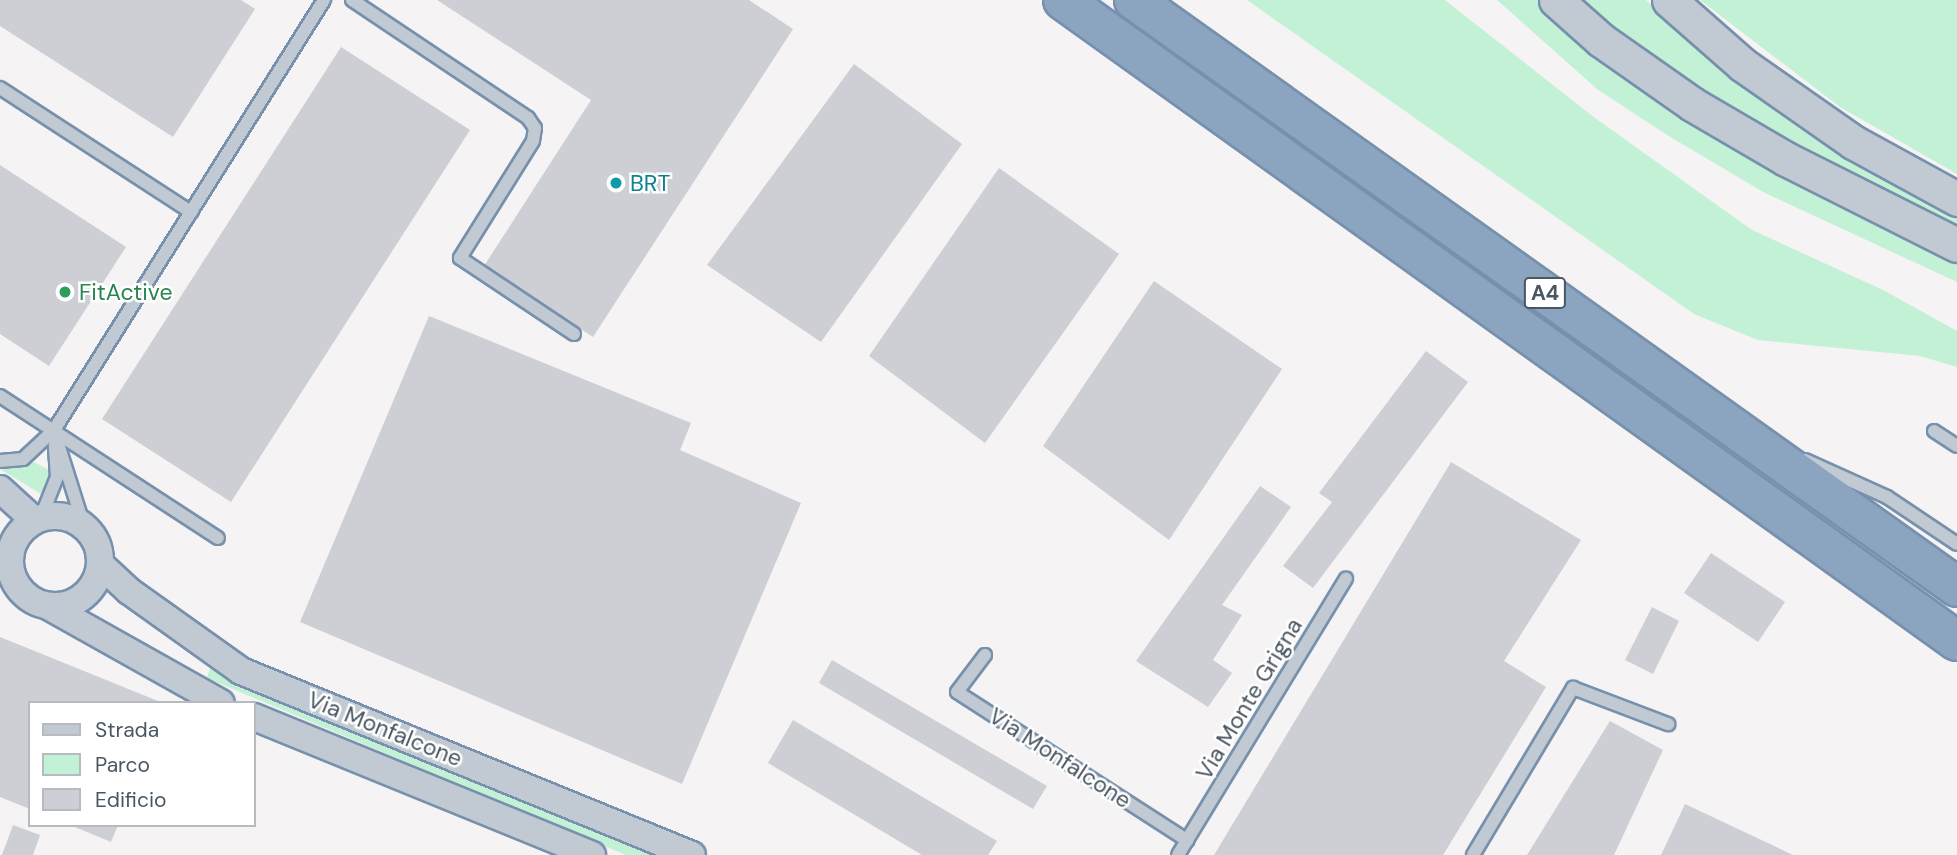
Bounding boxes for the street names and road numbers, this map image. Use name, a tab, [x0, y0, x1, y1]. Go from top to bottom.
road number: A4	[1522, 276, 1568, 310]
street label: Via Monte Grigna	[1190, 613, 1308, 785]
street label: Via Monfalcone	[304, 686, 466, 772]
street label: Via Monfalcone	[984, 702, 1136, 814]

